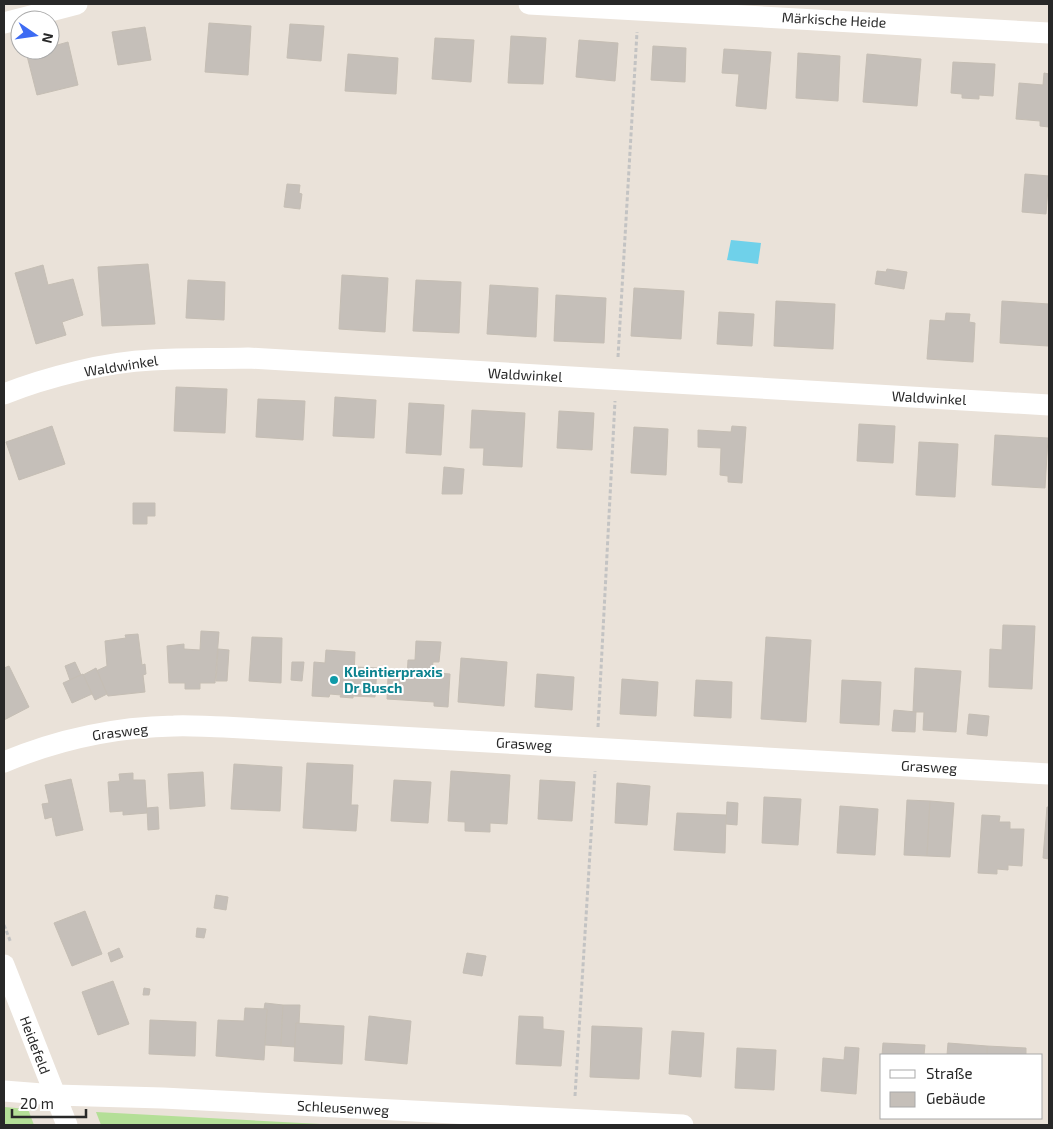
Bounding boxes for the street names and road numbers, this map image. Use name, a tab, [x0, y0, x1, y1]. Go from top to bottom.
street label: Märkische Heide	[781, 8, 887, 31]
street label: Waldwinkel	[83, 351, 160, 380]
street label: Waldwinkel	[487, 364, 564, 385]
street label: Waldwinkel	[891, 387, 968, 408]
street label: Grasweg	[91, 720, 149, 743]
street label: Grasweg	[496, 734, 553, 753]
street label: Grasweg	[901, 757, 958, 776]
street label: Heidefeld	[17, 1013, 54, 1076]
street label: Schleusenweg	[297, 1097, 390, 1118]

